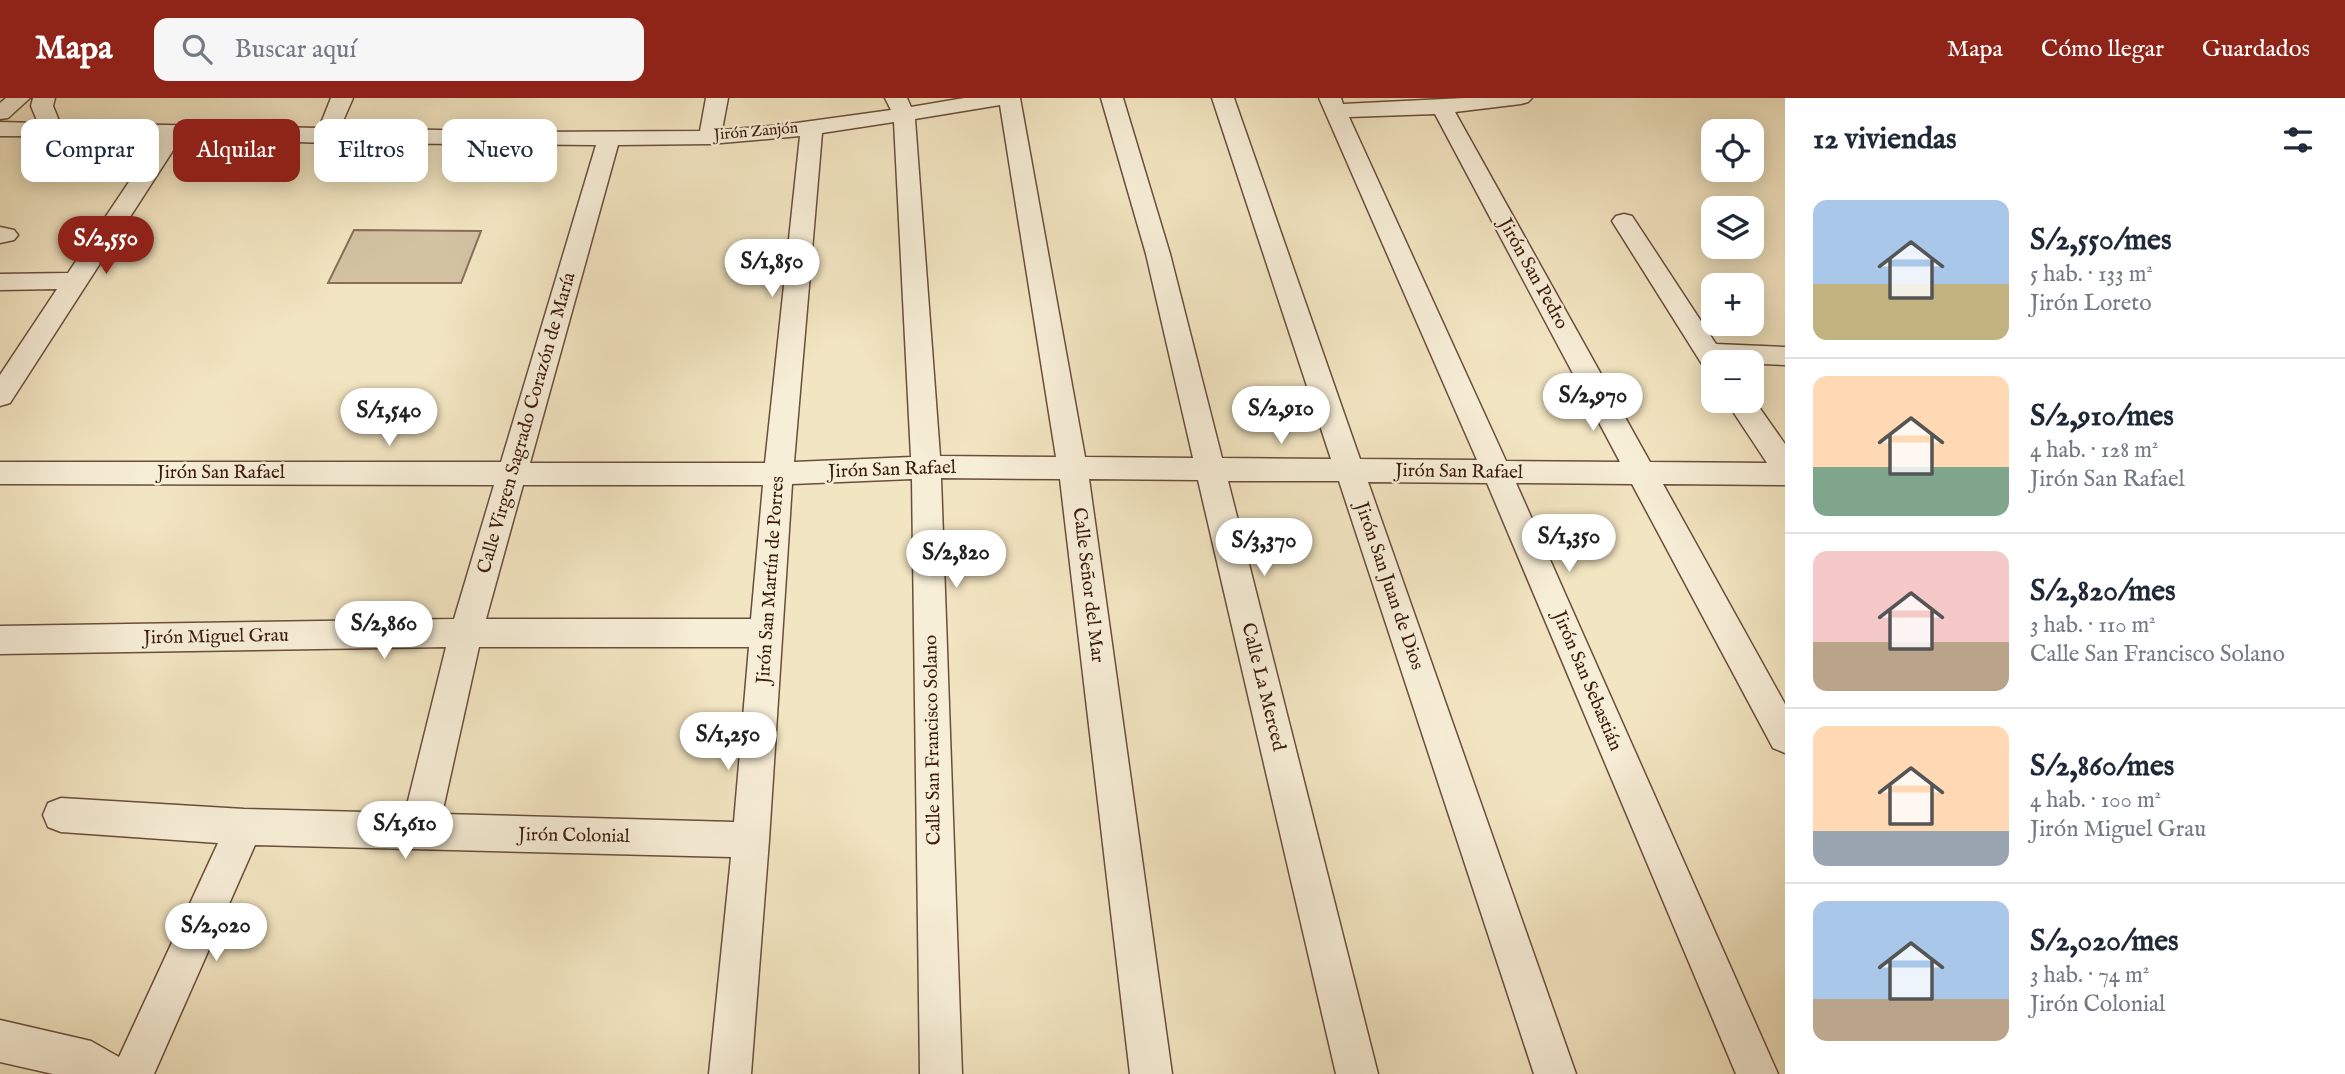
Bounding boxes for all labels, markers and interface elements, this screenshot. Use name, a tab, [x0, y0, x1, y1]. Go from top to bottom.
search box	[154, 18, 644, 81]
text: Mapa	[35, 28, 112, 70]
icon: search	[178, 30, 216, 68]
text: Buscar aquí	[234, 33, 356, 66]
text: Mapa	[1947, 34, 2003, 65]
text: Cómo llegar	[2041, 34, 2164, 65]
text: Guardados	[2202, 34, 2310, 65]
street label: Jirón Zanjón	[711, 118, 799, 146]
chip: Comprar	[21, 119, 159, 182]
chip: Alquilar	[173, 119, 300, 182]
chip: Filtros	[314, 119, 428, 182]
chip: Nuevo	[442, 119, 557, 182]
map controls	[1701, 119, 1764, 413]
button: locate	[1701, 119, 1764, 182]
text: 12 viviendas	[1813, 121, 1956, 159]
icon: filters	[2279, 121, 2317, 159]
button: layers	[1701, 196, 1764, 259]
street label: Jirón San Pedro	[1492, 213, 1573, 334]
pin: S/2,550	[41, 216, 171, 276]
text: S/2,550/mes	[2030, 222, 2171, 260]
text: S/2,550	[74, 224, 138, 253]
icon: home	[1869, 228, 1953, 312]
pin: S/1,850	[707, 240, 837, 299]
text: S/1,850	[741, 247, 803, 276]
text: 5 hab. · 133 m²	[2030, 260, 2153, 289]
street label: Calle Virgen Sagrado Corazón de María	[472, 269, 582, 576]
button: +	[1701, 273, 1764, 336]
text: Jirón Loreto	[2030, 289, 2152, 318]
button: −	[1701, 350, 1764, 413]
pin: S/2,970	[1528, 374, 1658, 433]
text: S/2,970	[1559, 381, 1627, 410]
pin: S/2,910	[1216, 386, 1346, 446]
pin: S/1,540	[324, 388, 454, 448]
text: S/2,910	[1248, 394, 1314, 423]
text: S/1,540	[356, 396, 422, 425]
text: S/2,910/mes	[2030, 398, 2174, 436]
icon: home	[1869, 404, 1953, 488]
text: 4 hab. · 128 m²	[2030, 436, 2158, 465]
street label: Jirón San Rafael	[826, 456, 957, 484]
street label: Jirón San Rafael	[1393, 459, 1524, 485]
street label: Jirón San Rafael	[155, 461, 286, 485]
text: Jirón San Rafael	[2030, 465, 2185, 494]
street label: Jirón San Martín de Porres	[752, 475, 790, 687]
street label: Jirón San Juan de Dios	[1348, 497, 1429, 673]
street label: Calle Señor del Mar	[1067, 506, 1109, 664]
pin: S/1,350	[1504, 514, 1634, 574]
pin: S/3,370	[1199, 518, 1329, 578]
text: S/1,350	[1538, 522, 1600, 551]
text: S/3,370	[1232, 526, 1297, 555]
pin: S/2,820	[891, 531, 1021, 590]
text: S/2,820	[922, 538, 990, 567]
text: S/2,820/mes	[2030, 573, 2176, 611]
icon: home	[1869, 579, 1953, 663]
pin: S/2,860	[319, 602, 449, 661]
street label: Jirón San Sebastián	[1546, 606, 1627, 755]
text: S/2,860	[351, 609, 417, 638]
text: 3 hab. · 110 m²	[2030, 611, 2156, 640]
street label: Calle La Merced	[1235, 620, 1291, 754]
street label: Jirón Miguel Grau	[141, 624, 289, 650]
street label: Calle San Francisco Solano	[919, 635, 947, 845]
text: Calle San Francisco Solano	[2030, 640, 2285, 669]
pin: S/1,250	[663, 712, 793, 772]
text: S/1,250	[696, 720, 760, 749]
text: S/2,860/mes	[2030, 748, 2174, 786]
icon: home	[1869, 754, 1953, 838]
text: 4 hab. · 100 m²	[2030, 786, 2161, 815]
pin: S/1,610	[340, 802, 470, 861]
text: S/1,610	[373, 809, 437, 838]
text: Jirón Miguel Grau	[2030, 815, 2206, 844]
street label: Jirón Colonial	[516, 823, 631, 849]
pin: S/2,020	[151, 904, 281, 963]
text: S/2,020	[181, 911, 251, 940]
text: S/2,020/mes	[2030, 923, 2179, 961]
icon: home	[1869, 929, 1953, 1013]
text: 3 hab. · 74 m²	[2030, 961, 2149, 990]
text: Jirón Colonial	[2030, 990, 2165, 1019]

